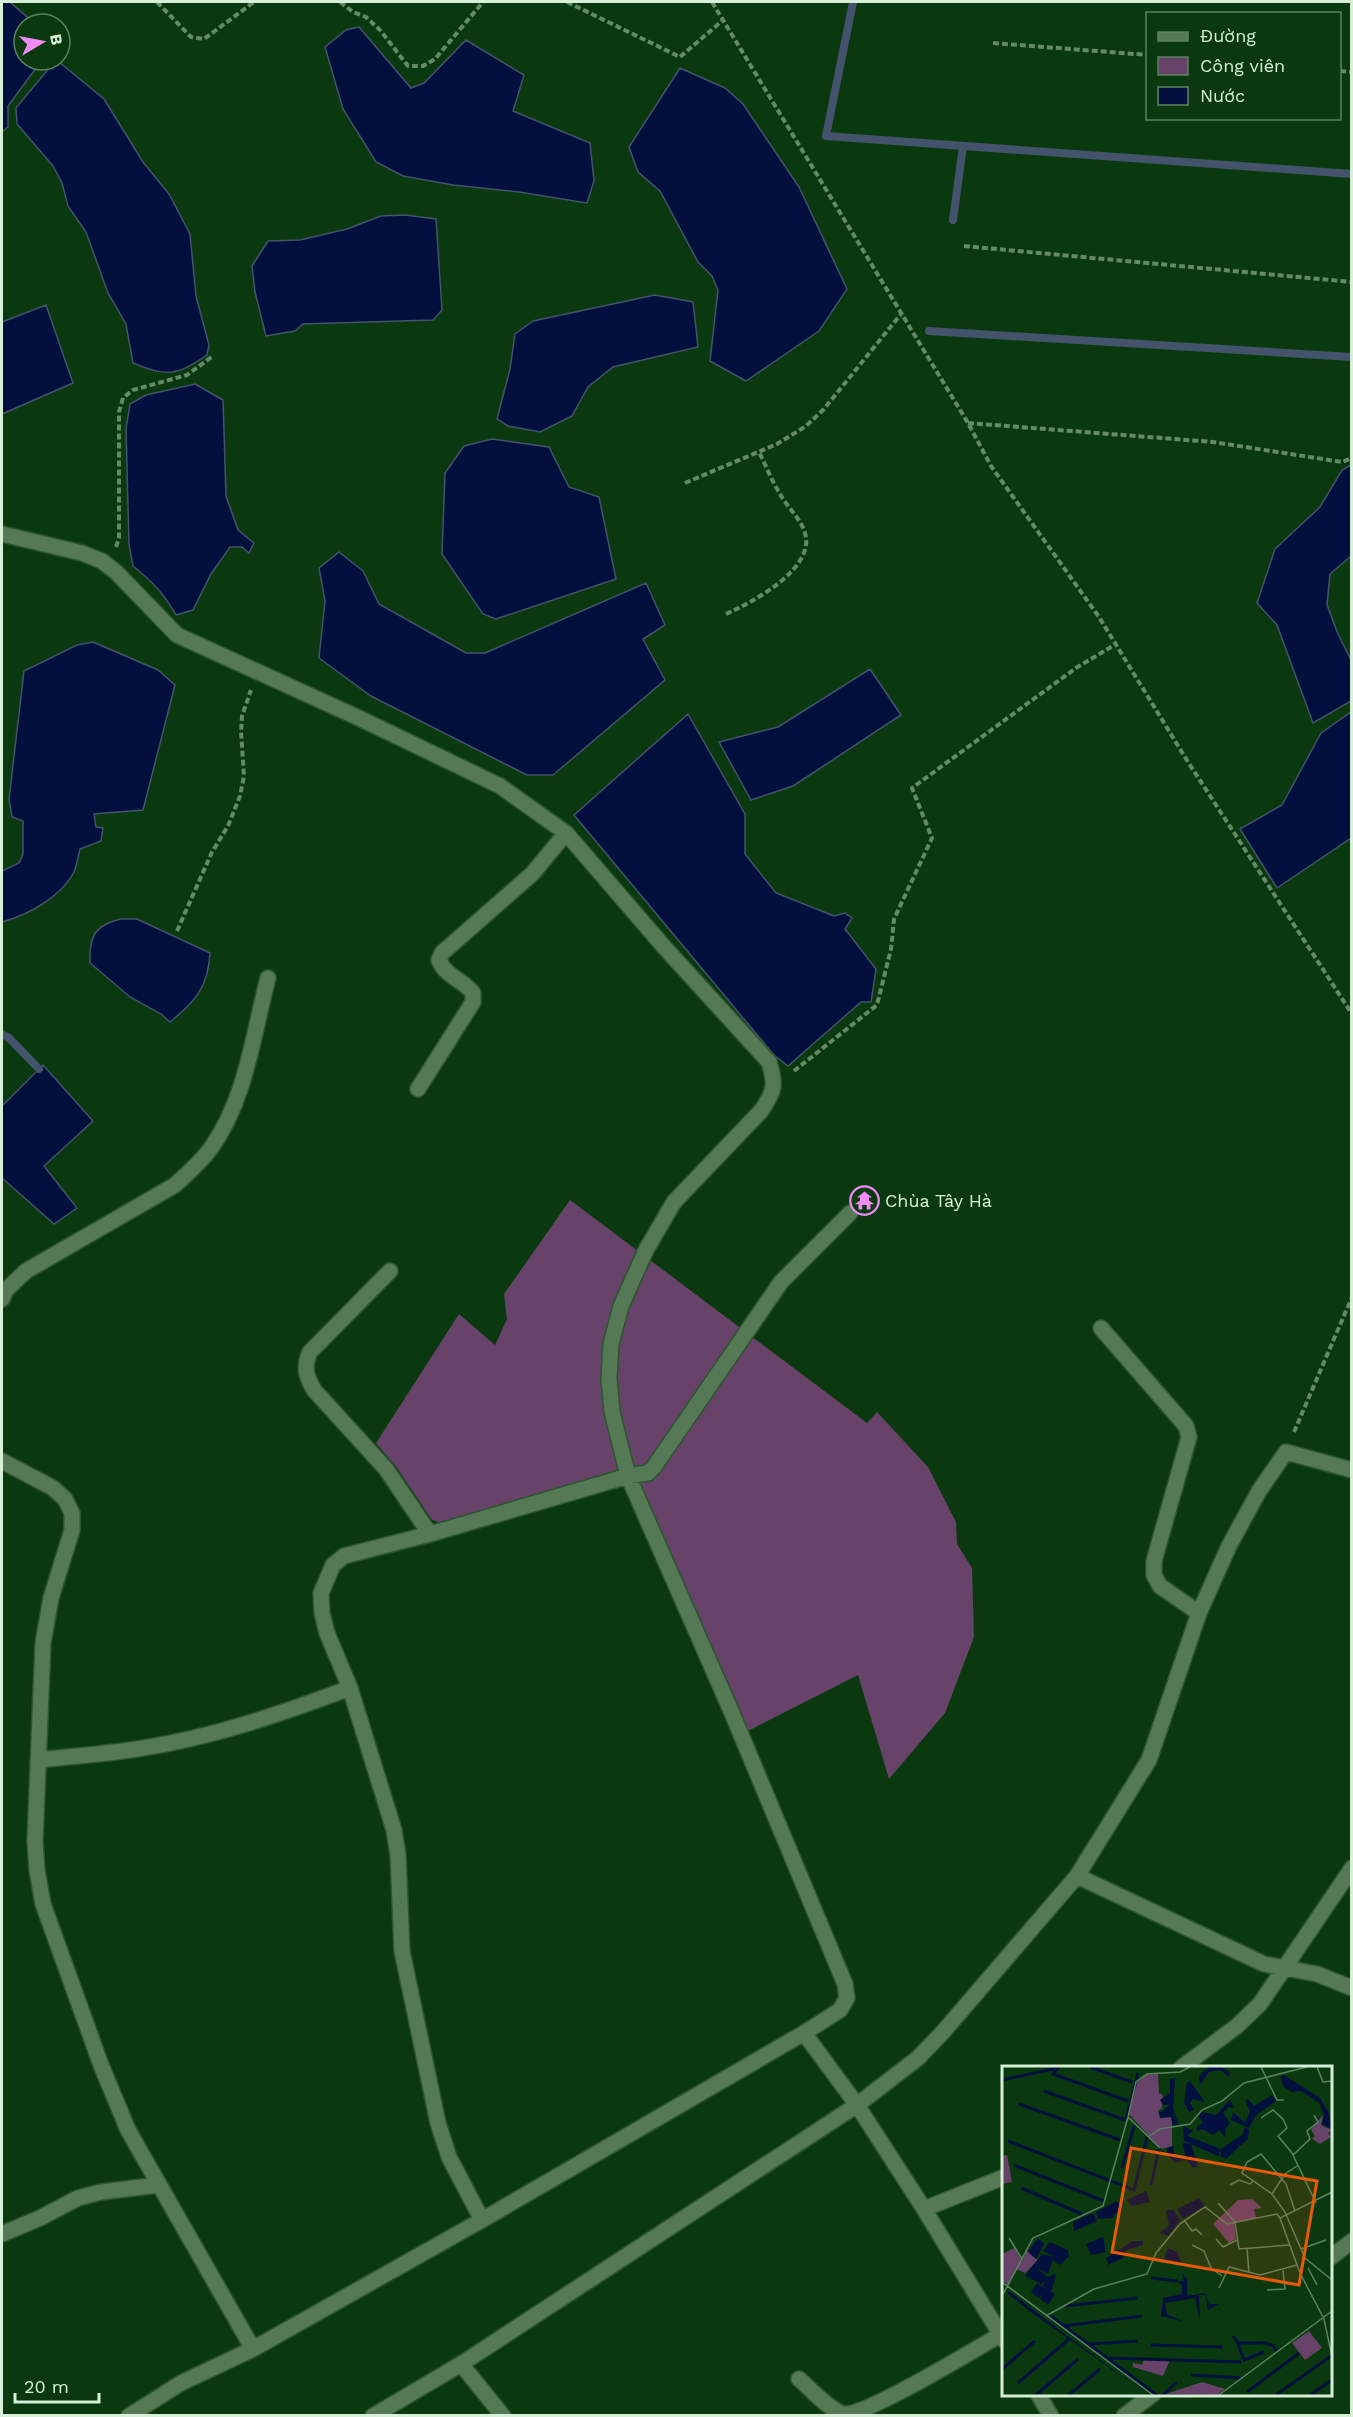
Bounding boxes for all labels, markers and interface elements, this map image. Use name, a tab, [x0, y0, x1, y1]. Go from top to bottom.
north arrow	[12, 12, 72, 72]
legend	[1146, 12, 1341, 120]
text: Đường	[1200, 25, 1256, 46]
text: B	[46, 32, 67, 47]
text: Công viên	[1200, 55, 1285, 76]
text: Nước	[1200, 85, 1245, 106]
temple icon: Chùa Tây Hà	[848, 1185, 880, 1217]
place label: Chùa Tây Hà	[885, 1190, 992, 1211]
inset map	[1002, 2066, 1332, 2396]
scale bar	[15, 2366, 99, 2404]
text: 20 m	[24, 2376, 69, 2397]

